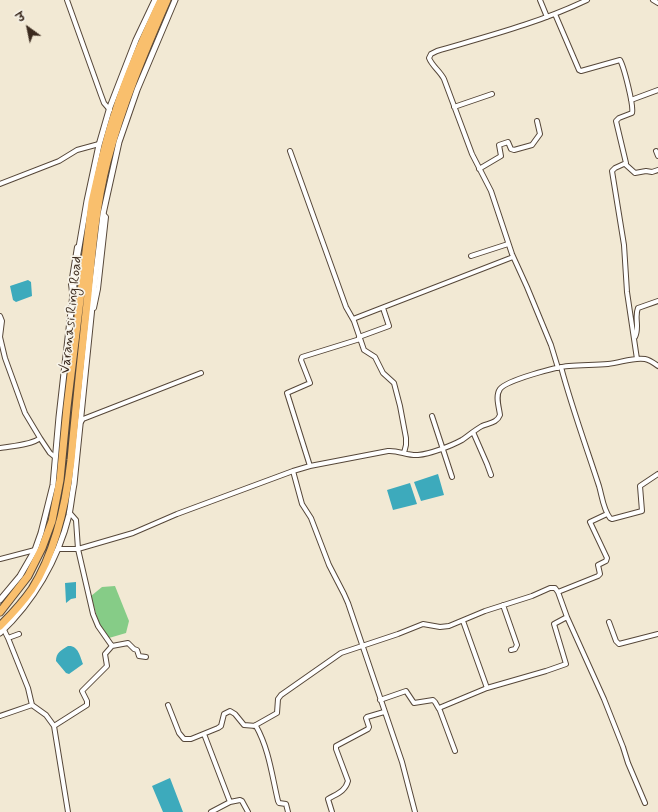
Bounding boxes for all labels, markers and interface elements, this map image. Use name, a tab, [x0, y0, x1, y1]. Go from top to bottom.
north arrow	[8, 8, 48, 48]
text: उ	[15, 10, 28, 26]
street label: Varanasi Ring Road	[57, 255, 87, 375]

